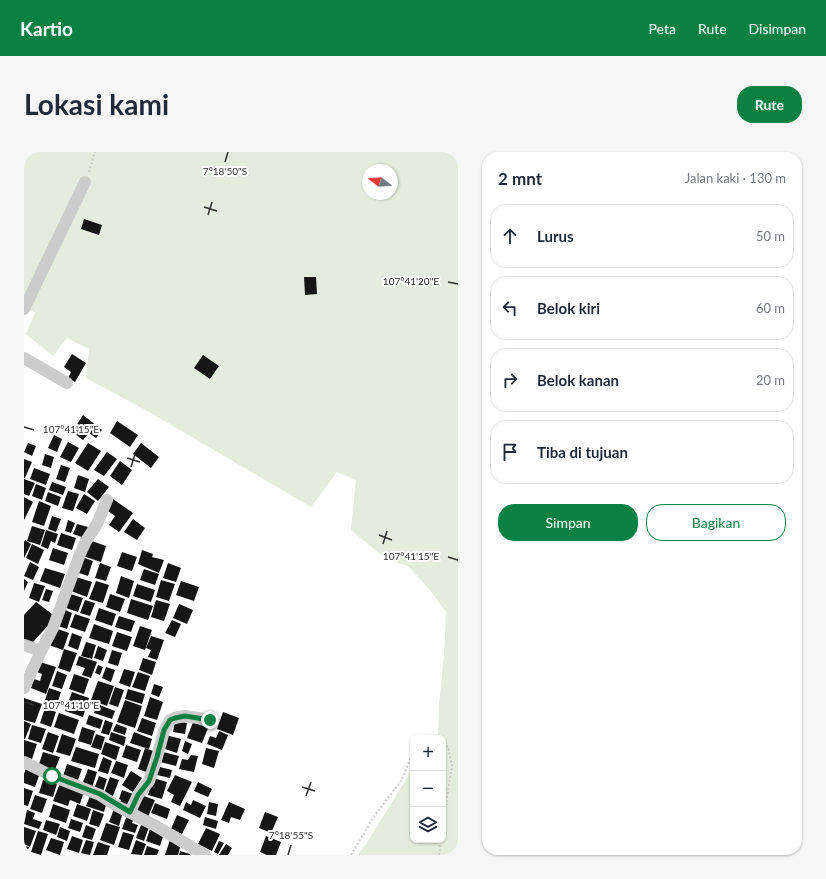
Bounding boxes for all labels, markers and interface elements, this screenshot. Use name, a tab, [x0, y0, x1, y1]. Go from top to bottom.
text: Kartio	[20, 17, 73, 40]
text: Peta	[649, 20, 676, 37]
text: Rute	[698, 20, 727, 37]
text: Disimpan	[749, 20, 806, 37]
button: Rute	[737, 86, 802, 123]
text: Lokasi kami	[24, 87, 169, 121]
north arrow	[362, 164, 398, 200]
text: 7°18'50"S	[203, 165, 247, 177]
text: 2 mnt	[498, 168, 542, 189]
text: Jalan kaki · 130 m	[685, 170, 786, 186]
icon: ahead	[499, 225, 521, 247]
text: Lurus	[537, 227, 574, 245]
text: 50 m	[756, 228, 785, 244]
text: 107°41'20"E	[383, 275, 439, 287]
icon: left	[499, 297, 521, 319]
text: Belok kiri	[537, 299, 600, 317]
text: 60 m	[756, 300, 785, 316]
icon: right	[499, 369, 521, 391]
text: Belok kanan	[537, 371, 619, 389]
text: 20 m	[756, 372, 785, 388]
text: 107°41'15"E	[43, 423, 99, 435]
icon: arrive	[499, 441, 521, 463]
text: Tiba di tujuan	[537, 443, 628, 461]
button: Simpan	[498, 504, 638, 541]
button: Bagikan	[646, 504, 786, 541]
text: 107°41'15"E	[383, 550, 439, 562]
text: 107°41'10"E	[43, 699, 99, 711]
route end	[201, 711, 219, 729]
map controls	[410, 735, 446, 843]
button: +	[410, 735, 446, 771]
route start	[43, 767, 61, 785]
button: −	[410, 771, 446, 807]
button: layers	[410, 807, 446, 843]
text: 7°18'55"S	[269, 829, 313, 841]

